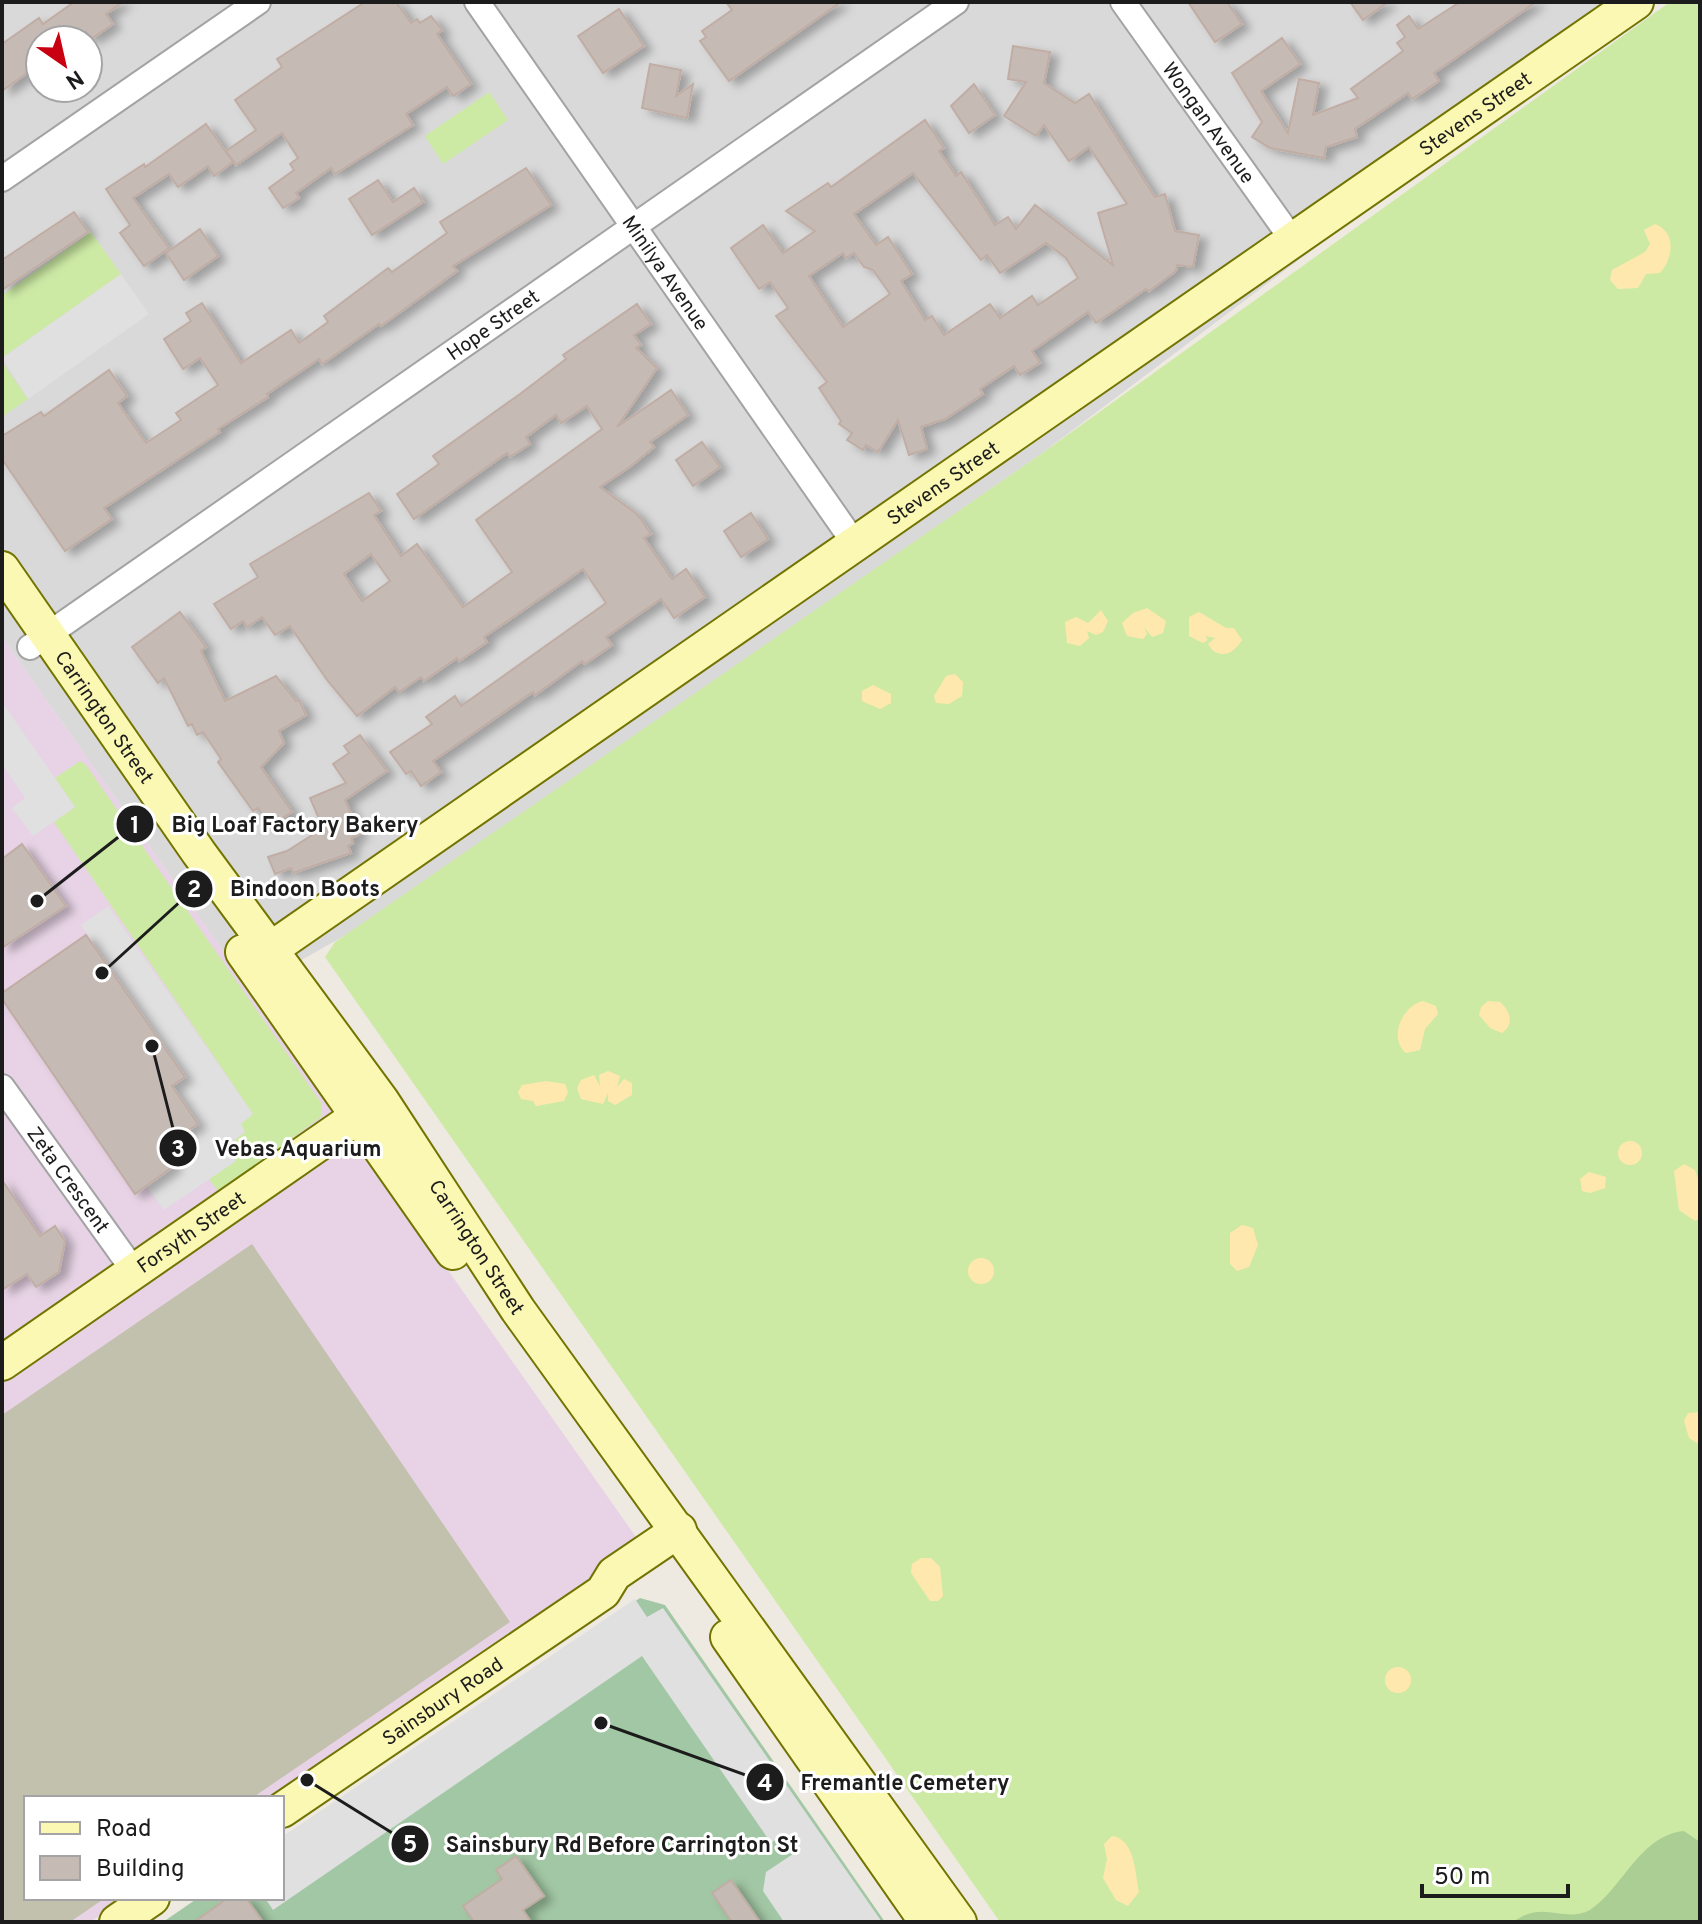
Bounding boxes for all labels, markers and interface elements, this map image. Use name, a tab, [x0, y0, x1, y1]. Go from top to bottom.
north arrow	[24, 24, 104, 104]
street label: Wongan Avenue	[1155, 58, 1259, 190]
text: N	[60, 63, 88, 94]
street label: Stevens Street	[1415, 67, 1538, 163]
street label: Minilya Avenue	[615, 211, 713, 336]
street label: Hope Street	[442, 285, 545, 368]
street label: Stevens Street	[883, 437, 1005, 533]
street label: Carrington Street	[48, 646, 158, 790]
callout: Big Loaf Factory Bakery	[115, 801, 434, 847]
text: 1	[130, 812, 140, 842]
text: Big Loaf Factory Bakery	[172, 813, 418, 840]
callout: Bindoon Boots	[174, 866, 396, 912]
text: 2	[187, 876, 201, 906]
text: Bindoon Boots	[230, 877, 380, 904]
street label: Zeta Crescent	[20, 1122, 114, 1239]
callout: Vebas Aquarium	[158, 1125, 398, 1171]
text: 3	[171, 1136, 185, 1166]
text: Vebas Aquarium	[214, 1137, 382, 1164]
street label: Carrington Street	[422, 1175, 529, 1321]
street label: Forsyth Street	[133, 1187, 251, 1280]
street label: Sainsbury Road	[378, 1652, 509, 1753]
callout: Fremantle Cemetery	[745, 1759, 1026, 1805]
text: 4	[757, 1770, 773, 1800]
text: Fremantle Cemetery	[800, 1771, 1010, 1798]
legend	[24, 1796, 284, 1900]
text: Road	[96, 1815, 152, 1845]
callout: Sainsbury Rd Before Carrington St	[390, 1821, 814, 1867]
text: 5	[403, 1831, 417, 1861]
text: Sainsbury Rd Before Carrington St	[446, 1833, 798, 1860]
scale bar	[1422, 1848, 1568, 1898]
text: Building	[96, 1855, 185, 1885]
text: 50 m	[1434, 1863, 1490, 1893]

